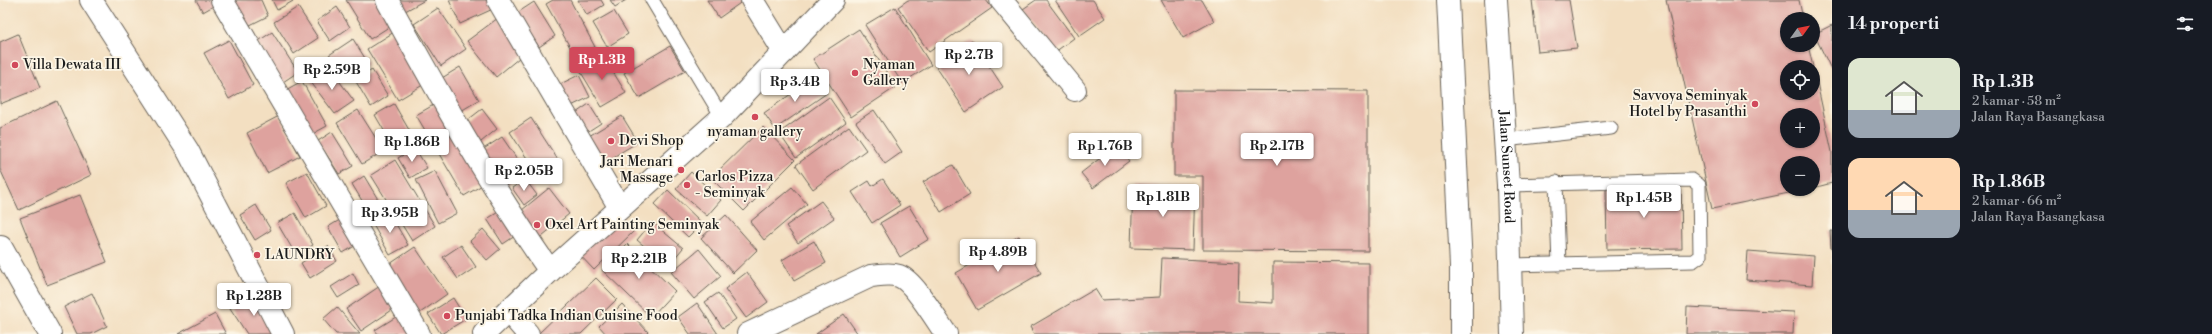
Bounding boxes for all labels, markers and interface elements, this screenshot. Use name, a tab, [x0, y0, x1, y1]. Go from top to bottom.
north arrow	[1780, 12, 1820, 52]
map controls	[1780, 12, 1820, 196]
text: 14 properti	[1848, 13, 1939, 35]
icon: filters	[2174, 13, 2196, 35]
pin: Rp 2.7B	[932, 42, 1006, 76]
pin: Rp 1.3B	[565, 47, 639, 81]
text: Rp 2.7B	[944, 47, 994, 63]
text: Rp 1.3B	[578, 52, 626, 68]
place label: Villa Dewata III	[22, 56, 122, 74]
place label: Nyaman Gallery	[863, 56, 916, 90]
pin: Rp 2.59B	[291, 57, 373, 91]
marker: Villa Dewata III	[10, 60, 20, 70]
button: locate	[1780, 60, 1820, 100]
text: Rp 2.59B	[303, 62, 361, 78]
marker: Nyaman Gallery	[850, 68, 860, 78]
pin: Rp 3.4B	[758, 69, 832, 103]
text: Rp 1.3B	[1972, 71, 2034, 93]
text: Rp 3.4B	[770, 74, 820, 90]
icon: home	[1880, 74, 1928, 122]
place label: Savvoya Seminyak Hotel by Prasanthi	[1629, 87, 1748, 121]
text: 2 kamar · 58 m²	[1972, 93, 2061, 109]
marker: Savvoya Seminyak Hotel by Prasanthi	[1750, 99, 1760, 109]
street label: Jalan Sunset Road	[1494, 108, 1518, 224]
button: +	[1780, 108, 1820, 148]
text: Jalan Raya Basangkasa	[1972, 109, 2105, 125]
marker: nyaman gallery	[750, 112, 760, 122]
place label: nyaman gallery	[707, 123, 803, 141]
pin: Rp 1.86B	[371, 129, 453, 163]
place label: Devi Shop	[619, 132, 684, 150]
pin: Rp 1.76B	[1064, 133, 1146, 167]
pin: Rp 2.17B	[1236, 133, 1318, 167]
text: Rp 1.86B	[384, 134, 440, 150]
marker: Devi Shop	[606, 136, 616, 146]
text: Rp 1.76B	[1078, 138, 1132, 154]
text: Rp 2.17B	[1250, 138, 1304, 154]
place label: Jari Menari Massage	[599, 153, 673, 187]
button: −	[1780, 156, 1820, 196]
pin: Rp 2.05B	[483, 158, 565, 192]
text: Rp 2.05B	[495, 163, 553, 179]
marker: Jari Menari Massage	[676, 165, 686, 175]
place label: Carlos Pizza - Seminyak	[695, 168, 774, 202]
text: Rp 1.86B	[1972, 171, 2045, 193]
icon: home	[1880, 174, 1928, 222]
marker: Carlos Pizza - Seminyak	[682, 180, 692, 190]
pin: Rp 1.81B	[1122, 184, 1204, 218]
pin: Rp 1.45B	[1603, 185, 1685, 219]
text: Rp 1.81B	[1136, 189, 1190, 205]
text: Rp 1.45B	[1616, 190, 1672, 206]
text: 2 kamar · 66 m²	[1972, 193, 2061, 209]
pin: Rp 3.95B	[349, 200, 431, 234]
text: Rp 3.95B	[361, 205, 419, 221]
text: Jalan Raya Basangkasa	[1972, 209, 2105, 225]
place label: Oxel Art Painting Seminyak	[545, 216, 720, 234]
marker: Oxel Art Painting Seminyak	[532, 220, 542, 230]
pin: Rp 4.89B	[957, 239, 1039, 273]
text: Rp 4.89B	[969, 244, 1027, 260]
place label: LAUNDRY	[265, 246, 335, 264]
pin: Rp 2.21B	[598, 246, 680, 280]
marker: LAUNDRY	[252, 250, 262, 260]
text: Rp 2.21B	[611, 251, 667, 267]
pin: Rp 1.28B	[213, 283, 295, 317]
text: Rp 1.28B	[226, 288, 282, 304]
place label: Punjabi Tadka Indian Cuisine Food	[455, 307, 678, 325]
marker: Punjabi Tadka Indian Cuisine Food	[442, 311, 452, 321]

